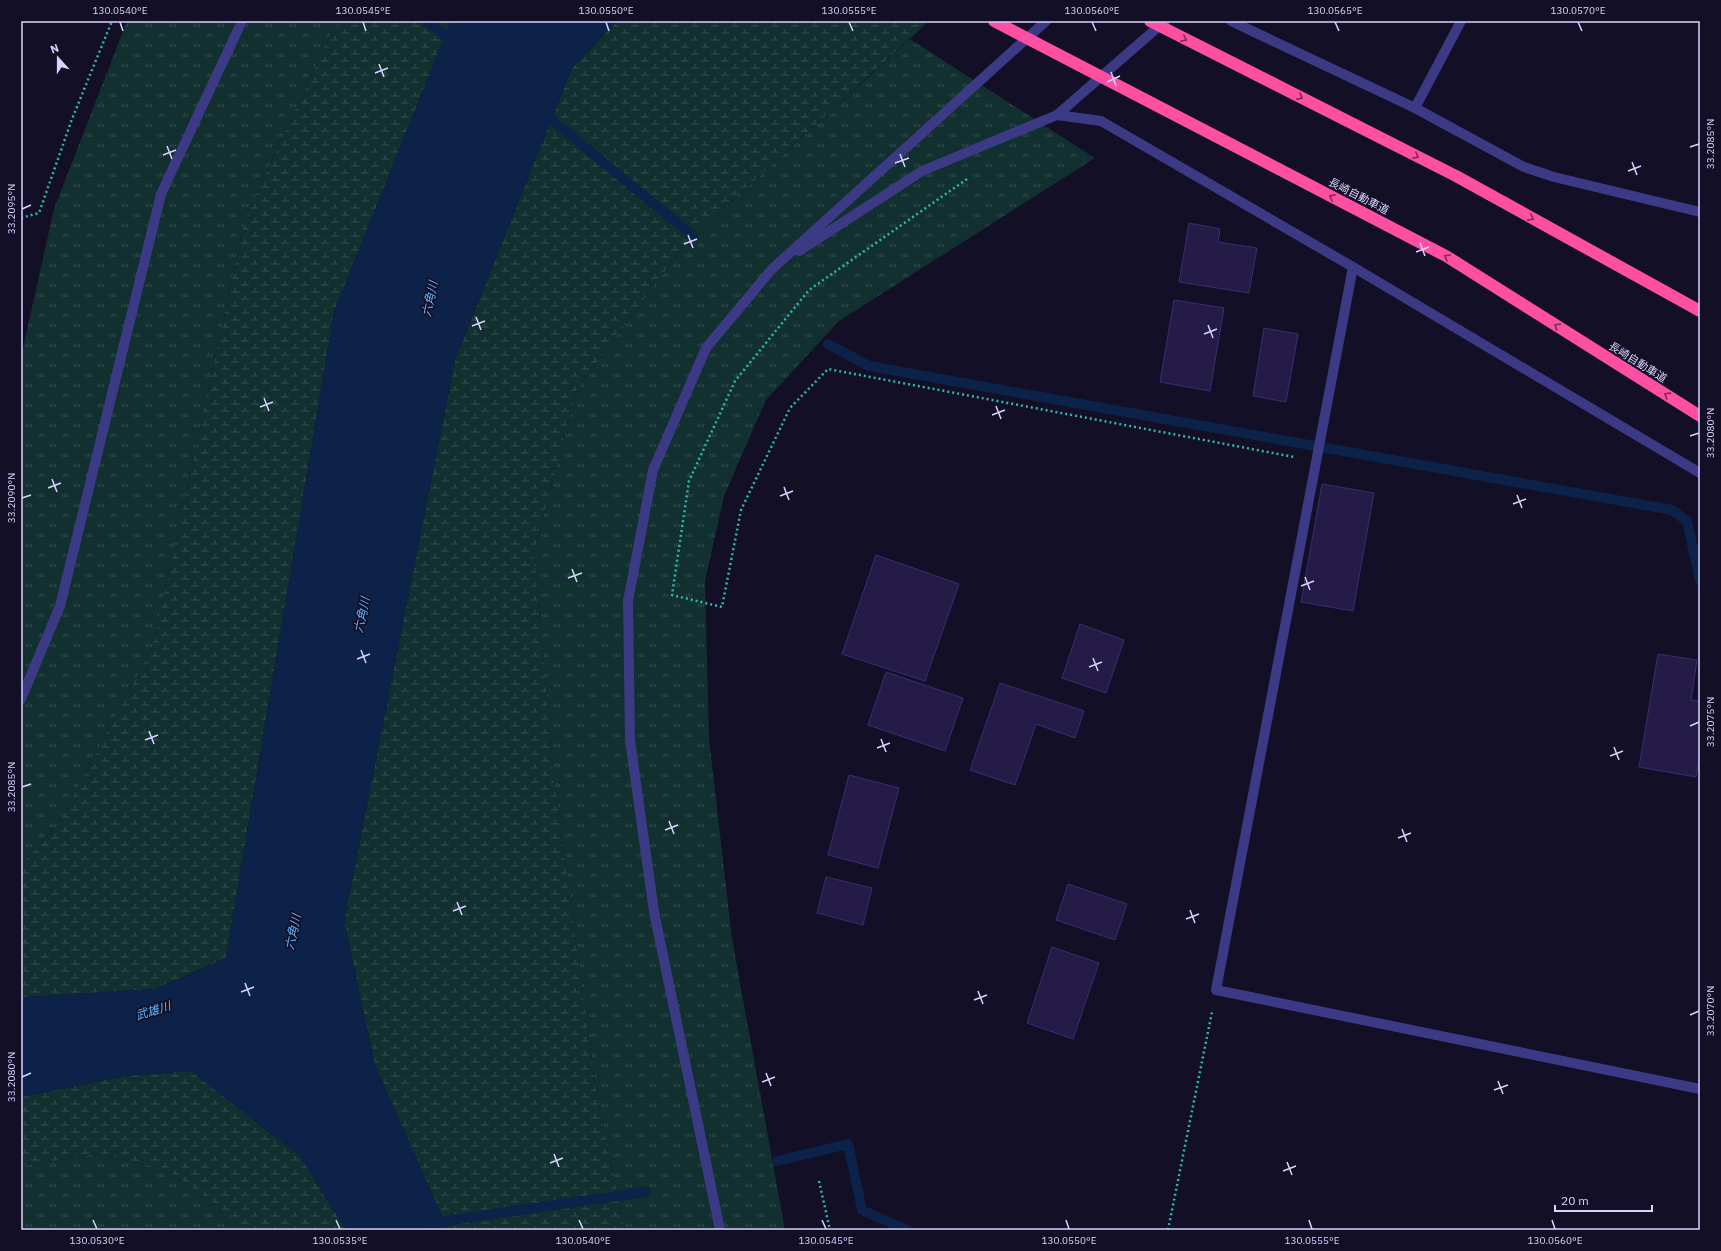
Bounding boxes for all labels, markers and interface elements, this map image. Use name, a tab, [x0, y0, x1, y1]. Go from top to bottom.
text: 130.0540°E	[92, 4, 148, 17]
text: 130.0545°E	[335, 4, 391, 17]
text: 130.0550°E	[578, 4, 634, 17]
text: 130.0555°E	[821, 4, 877, 17]
text: 130.0560°E	[1064, 4, 1120, 17]
text: 130.0565°E	[1307, 4, 1363, 17]
text: 130.0570°E	[1550, 4, 1606, 17]
one-way arrow	[1180, 34, 1188, 41]
north arrow	[38, 38, 78, 78]
text: N	[48, 41, 61, 57]
one-way arrow	[1296, 93, 1304, 100]
text: 33.2085°N	[1704, 119, 1717, 169]
one-way arrow	[1412, 151, 1420, 159]
street label: 長崎自動車道	[1326, 175, 1392, 217]
text: 33.2095°N	[5, 184, 18, 234]
one-way arrow	[1328, 194, 1336, 202]
one-way arrow	[1527, 213, 1534, 220]
one-way arrow	[1444, 255, 1451, 262]
water label: 六角川	[418, 278, 441, 318]
one-way arrow	[1554, 323, 1561, 331]
street label: 長崎自動車道	[1606, 339, 1670, 385]
one-way arrow	[1664, 392, 1671, 400]
text: 33.2080°N	[1704, 408, 1717, 458]
text: 33.2090°N	[5, 473, 18, 523]
water label: 六角川	[350, 594, 373, 634]
text: 33.2075°N	[1704, 697, 1717, 747]
text: 33.2085°N	[5, 762, 18, 812]
water label: 六角川	[281, 911, 304, 951]
text: 33.2070°N	[1704, 986, 1717, 1036]
water label: 武雄川	[133, 998, 174, 1023]
text: 33.2080°N	[5, 1052, 18, 1102]
scale bar	[1555, 1187, 1652, 1213]
text: 20 m	[1561, 1193, 1589, 1208]
text: 130.0530°E	[69, 1234, 125, 1247]
text: 130.0535°E	[312, 1234, 368, 1247]
text: 130.0540°E	[555, 1234, 611, 1247]
text: 130.0545°E	[798, 1234, 854, 1247]
text: 130.0550°E	[1041, 1234, 1097, 1247]
text: 130.0555°E	[1284, 1234, 1340, 1247]
text: 130.0560°E	[1527, 1234, 1583, 1247]

